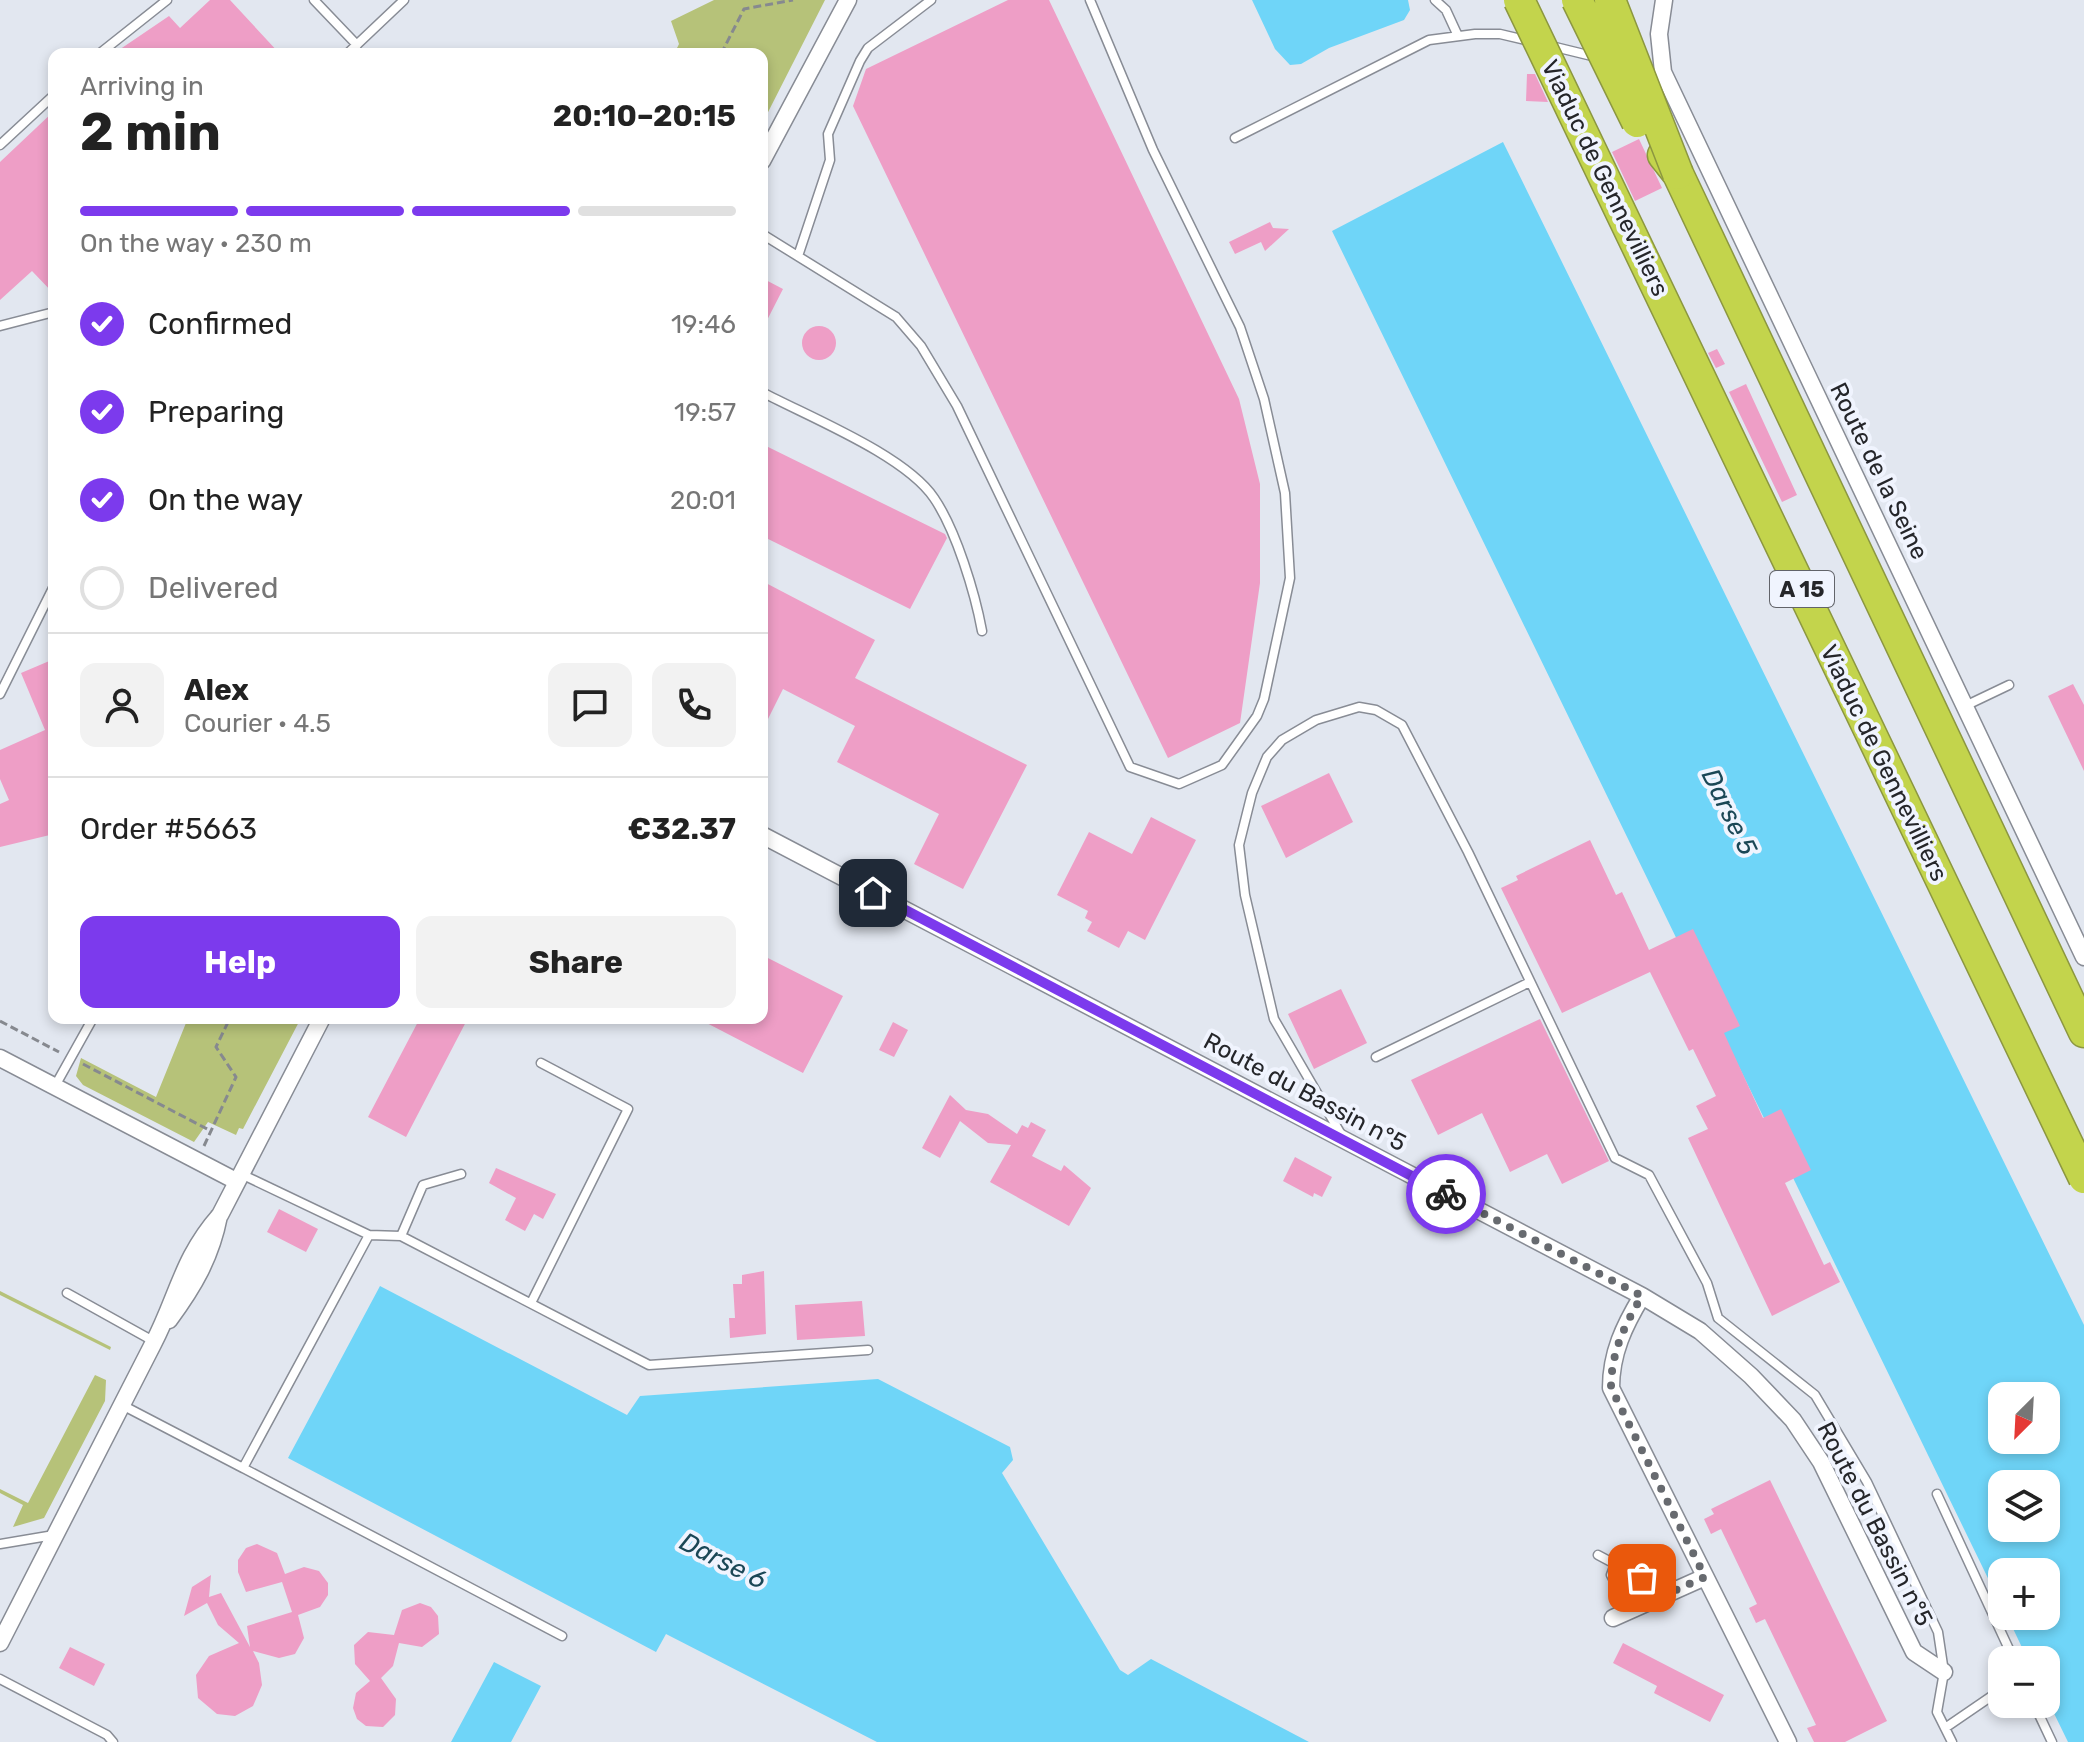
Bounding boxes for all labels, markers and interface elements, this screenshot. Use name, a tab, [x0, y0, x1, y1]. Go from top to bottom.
street label: Viaduc de Gennevilliers	[1536, 55, 1674, 301]
text: Arriving in	[80, 71, 204, 102]
text: 20:10–20:15	[553, 98, 736, 134]
text: 2 min	[80, 101, 221, 163]
text: On the way · 230 m	[80, 228, 312, 259]
icon: check	[80, 302, 124, 346]
text: Confirmed	[148, 306, 292, 342]
text: 19:46	[671, 309, 736, 340]
street label: Route de la Seine	[1824, 378, 1934, 564]
icon: check	[80, 390, 124, 434]
text: Preparing	[148, 394, 284, 430]
text: 19:57	[674, 397, 736, 428]
icon: check	[80, 478, 124, 522]
text: On the way	[148, 482, 303, 518]
text: 20:01	[670, 485, 736, 516]
text: Delivered	[148, 570, 279, 606]
road number: A 15	[1770, 571, 1834, 607]
street label: Viaduc de Gennevilliers	[1815, 640, 1953, 886]
button: person	[80, 663, 164, 747]
button: chat	[548, 663, 632, 747]
button: phone	[652, 663, 736, 747]
text: Alex	[184, 672, 249, 708]
text: Courier · 4.5	[184, 708, 331, 739]
water label: Darse 5	[1695, 764, 1764, 861]
text: Order #5663	[80, 811, 257, 847]
text: €32.37	[628, 811, 736, 847]
pin	[839, 859, 907, 927]
icon: home	[851, 871, 895, 915]
button: Help	[80, 916, 400, 1008]
button: Share	[416, 916, 736, 1008]
street label: Route du Bassin n°5	[1199, 1027, 1411, 1157]
courier	[1406, 1154, 1486, 1234]
icon: bike	[1424, 1172, 1468, 1216]
north arrow	[1988, 1382, 2060, 1454]
map controls	[1988, 1382, 2060, 1718]
street label: Route du Bassin n°5	[1811, 1417, 1939, 1631]
button: layers	[1988, 1470, 2060, 1542]
water label: Darse 6	[675, 1526, 771, 1596]
pin	[1608, 1544, 1676, 1612]
icon: bag	[1620, 1556, 1664, 1600]
button: +	[1988, 1558, 2060, 1630]
button: −	[1988, 1646, 2060, 1718]

